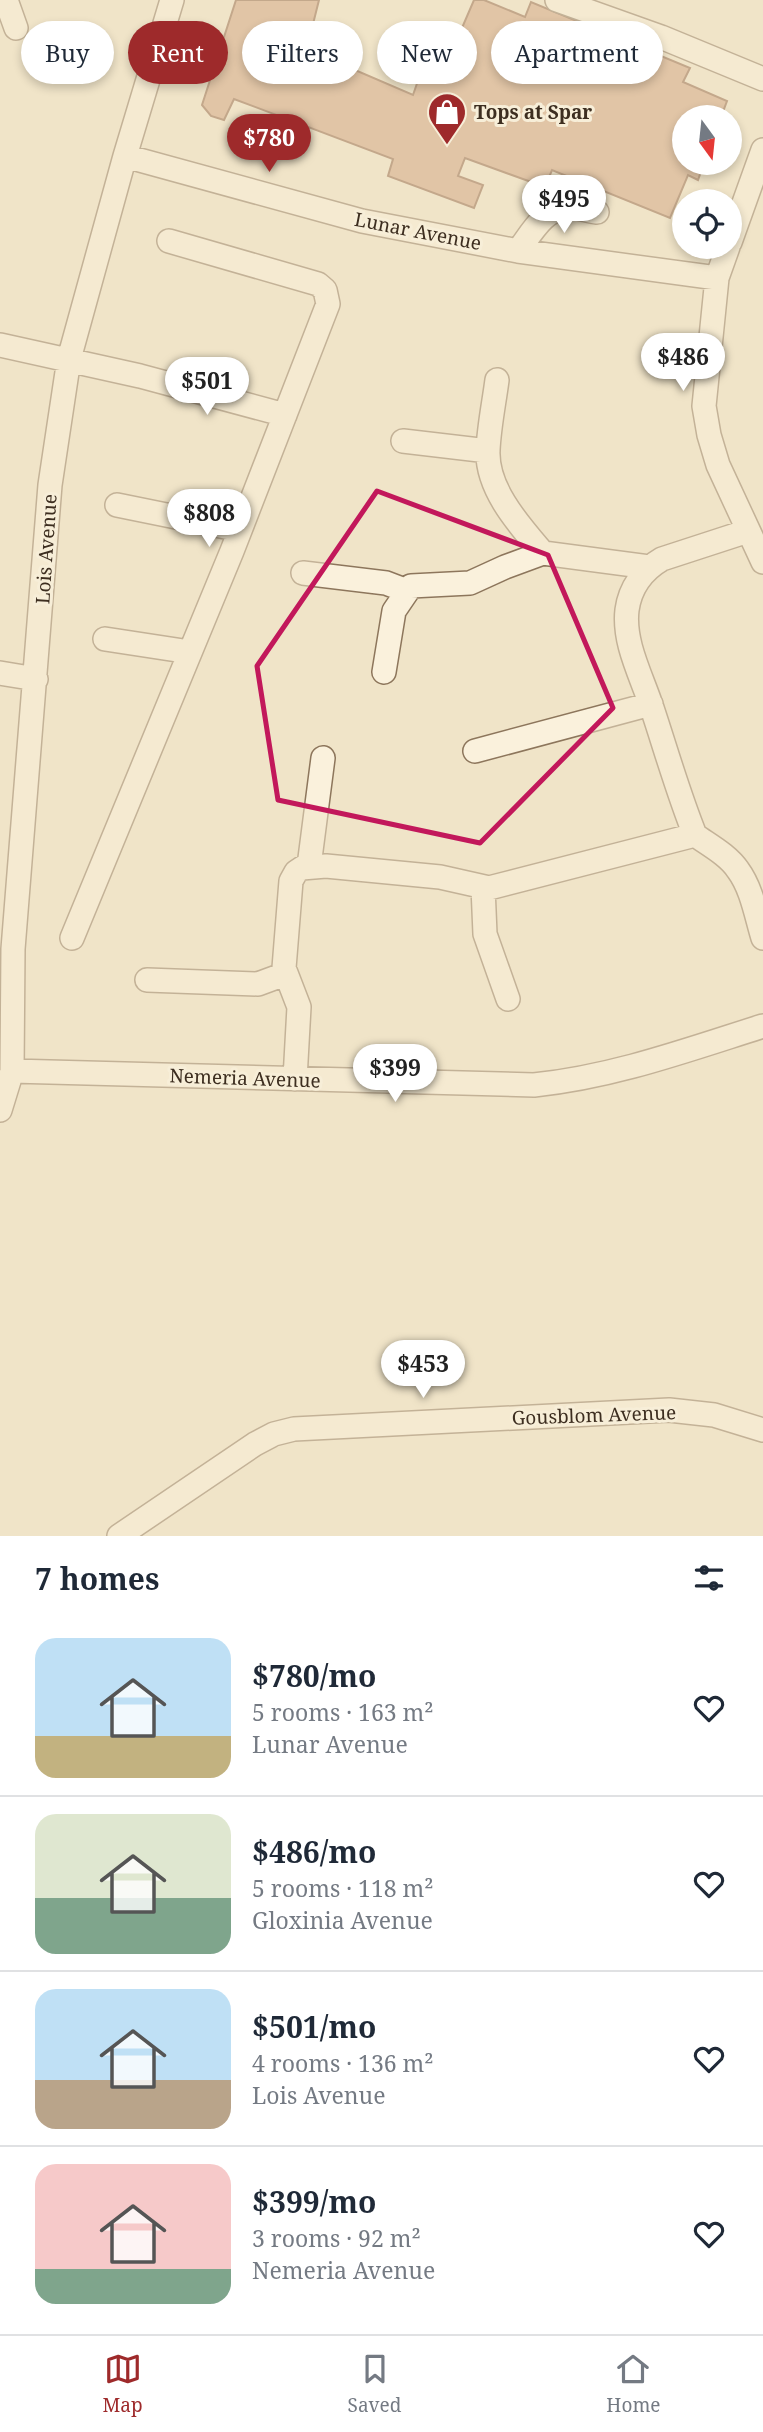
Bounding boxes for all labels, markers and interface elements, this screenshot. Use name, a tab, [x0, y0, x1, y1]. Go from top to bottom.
chip: Buy	[21, 21, 114, 84]
chip: Rent	[128, 21, 228, 84]
chip: Filters	[242, 21, 363, 84]
chip: New	[377, 21, 477, 84]
chip: Apartment	[491, 21, 663, 84]
shop icon: Tops at Spar	[426, 91, 468, 146]
place label: Tops at Spar	[474, 99, 592, 125]
north arrow	[672, 105, 742, 175]
map controls	[672, 105, 742, 259]
pin: $780	[228, 114, 310, 174]
text: $780	[243, 121, 295, 153]
pin: $495	[523, 176, 605, 235]
text: $495	[538, 182, 590, 214]
button: locate	[672, 189, 742, 259]
street label: Lunar Avenue	[352, 206, 484, 256]
pin: $486	[642, 334, 724, 393]
text: $486	[657, 340, 709, 372]
pin: $501	[166, 358, 248, 417]
text: $501	[181, 364, 233, 396]
pin: $808	[168, 490, 250, 549]
street label: Lois Avenue	[29, 493, 63, 605]
text: $808	[183, 496, 235, 528]
pin: $399	[354, 1044, 436, 1104]
text: $399	[369, 1051, 421, 1083]
street label: Nemeria Avenue	[169, 1062, 321, 1094]
pin: $453	[382, 1340, 464, 1400]
text: $453	[397, 1347, 449, 1379]
street label: Gousblom Avenue	[511, 1399, 677, 1431]
text: 7 homes	[35, 1558, 159, 1599]
icon: filters	[690, 1559, 728, 1597]
text: $780/mo	[252, 1655, 376, 1696]
icon: home	[91, 1666, 175, 1750]
icon: heart	[690, 1689, 728, 1727]
text: 5 rooms · 163 m²	[252, 1696, 434, 1728]
text: Lunar Avenue	[252, 1728, 408, 1760]
text: $486/mo	[252, 1831, 376, 1872]
icon: home	[91, 1842, 175, 1926]
icon: heart	[690, 1865, 728, 1903]
text: 5 rooms · 118 m²	[252, 1872, 434, 1904]
text: Gloxinia Avenue	[252, 1904, 433, 1936]
text: $501/mo	[252, 2006, 376, 2047]
icon: home	[91, 2017, 175, 2101]
icon: heart	[690, 2040, 728, 2078]
text: 4 rooms · 136 m²	[252, 2047, 434, 2079]
text: Lois Avenue	[252, 2079, 386, 2111]
text: $399/mo	[252, 2181, 376, 2222]
icon: home	[91, 2192, 175, 2276]
icon: heart	[690, 2215, 728, 2253]
text: 3 rooms · 92 m²	[252, 2222, 421, 2254]
text: Nemeria Avenue	[252, 2254, 435, 2286]
tab: Map	[102, 2350, 143, 2418]
tab: Saved	[348, 2350, 401, 2418]
tab: Home	[606, 2350, 661, 2418]

